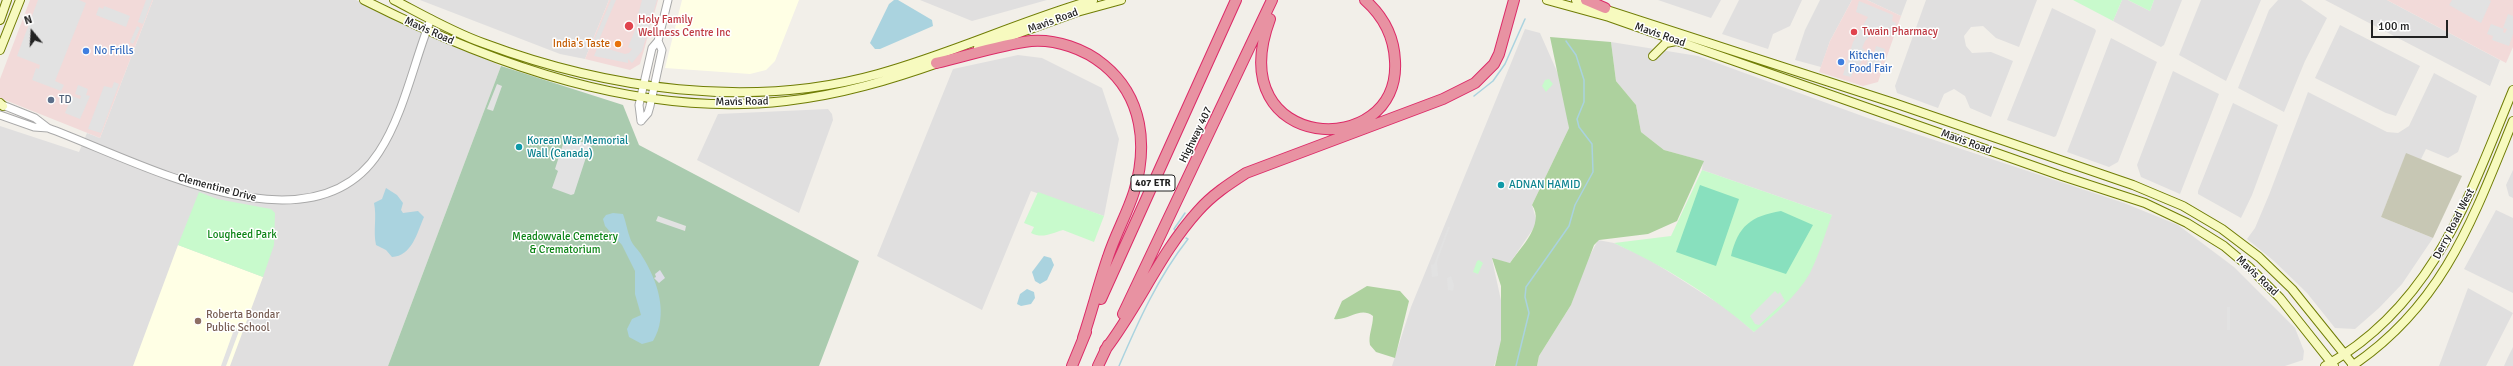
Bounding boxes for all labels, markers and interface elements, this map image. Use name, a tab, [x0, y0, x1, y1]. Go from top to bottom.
street label: Mavis Road	[1026, 6, 1080, 36]
north arrow	[12, 12, 52, 52]
scale bar	[2373, 12, 2450, 38]
text: N	[22, 13, 34, 27]
place label: Holy Family Wellness Centre Inc	[638, 13, 730, 39]
street label: Mavis Road	[402, 14, 456, 48]
text: 100 m	[2378, 19, 2410, 34]
marker: Holy Family Wellness Centre Inc	[623, 20, 635, 32]
street label: Mavis Road	[1633, 20, 1687, 50]
place label: Twain Pharmacy	[1862, 25, 1938, 39]
marker: Twain Pharmacy	[1849, 27, 1859, 37]
place label: India's Taste	[553, 37, 610, 51]
marker: India's Taste	[613, 39, 623, 49]
place label: No Frills	[94, 44, 133, 58]
marker: No Frills	[81, 46, 91, 56]
place label: Kitchen Food Fair	[1849, 49, 1892, 75]
marker: Kitchen Food Fair	[1836, 57, 1846, 67]
place label: TD	[59, 93, 72, 107]
marker: TD	[46, 95, 56, 105]
street label: Mavis Road	[715, 95, 769, 109]
street label: Highway 407	[1177, 105, 1215, 165]
street label: Mavis Road	[1939, 127, 1993, 157]
place label: Korean War Memorial Wall (Canada)	[527, 134, 628, 160]
marker: Korean War Memorial Wall (Canada)	[514, 142, 524, 152]
street label: Clementine Drive	[176, 171, 258, 205]
road number: 407 ETR	[1131, 175, 1175, 191]
place label: ADNAN HAMID	[1509, 178, 1580, 192]
marker: ADNAN HAMID	[1496, 180, 1506, 190]
street label: Derry Road West	[2430, 186, 2478, 262]
park label: Lougheed Park	[207, 228, 277, 242]
park label: Meadowvale Cemetery & Crematorium	[512, 230, 618, 256]
street label: Mavis Road	[2233, 253, 2281, 299]
place label: Roberta Bondar Public School	[206, 308, 279, 334]
marker: Roberta Bondar Public School	[193, 316, 203, 326]

